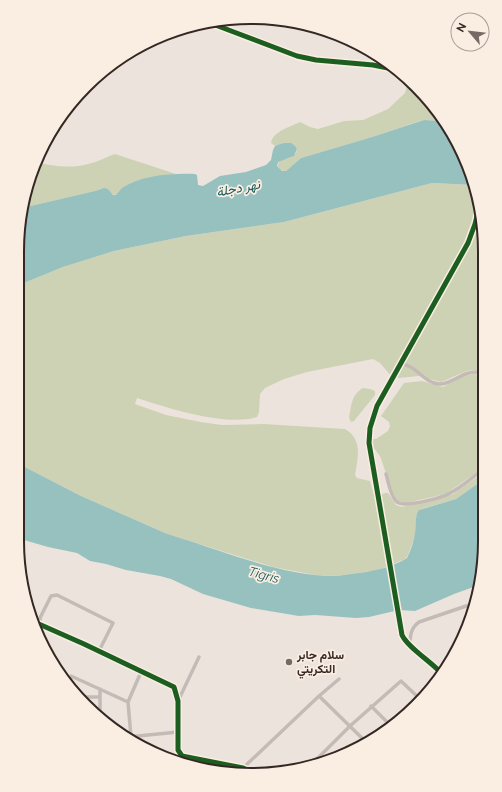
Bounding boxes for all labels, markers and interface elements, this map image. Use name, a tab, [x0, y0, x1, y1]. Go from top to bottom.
north arrow	[450, 12, 490, 52]
text: N	[454, 21, 469, 34]
water label: نهر دجلة	[215, 176, 263, 201]
water label: Tigris	[247, 564, 281, 586]
place label: سلام جابر التكريتي	[296, 648, 344, 679]
marker: سلام جابر التكريتي	[284, 657, 294, 667]

